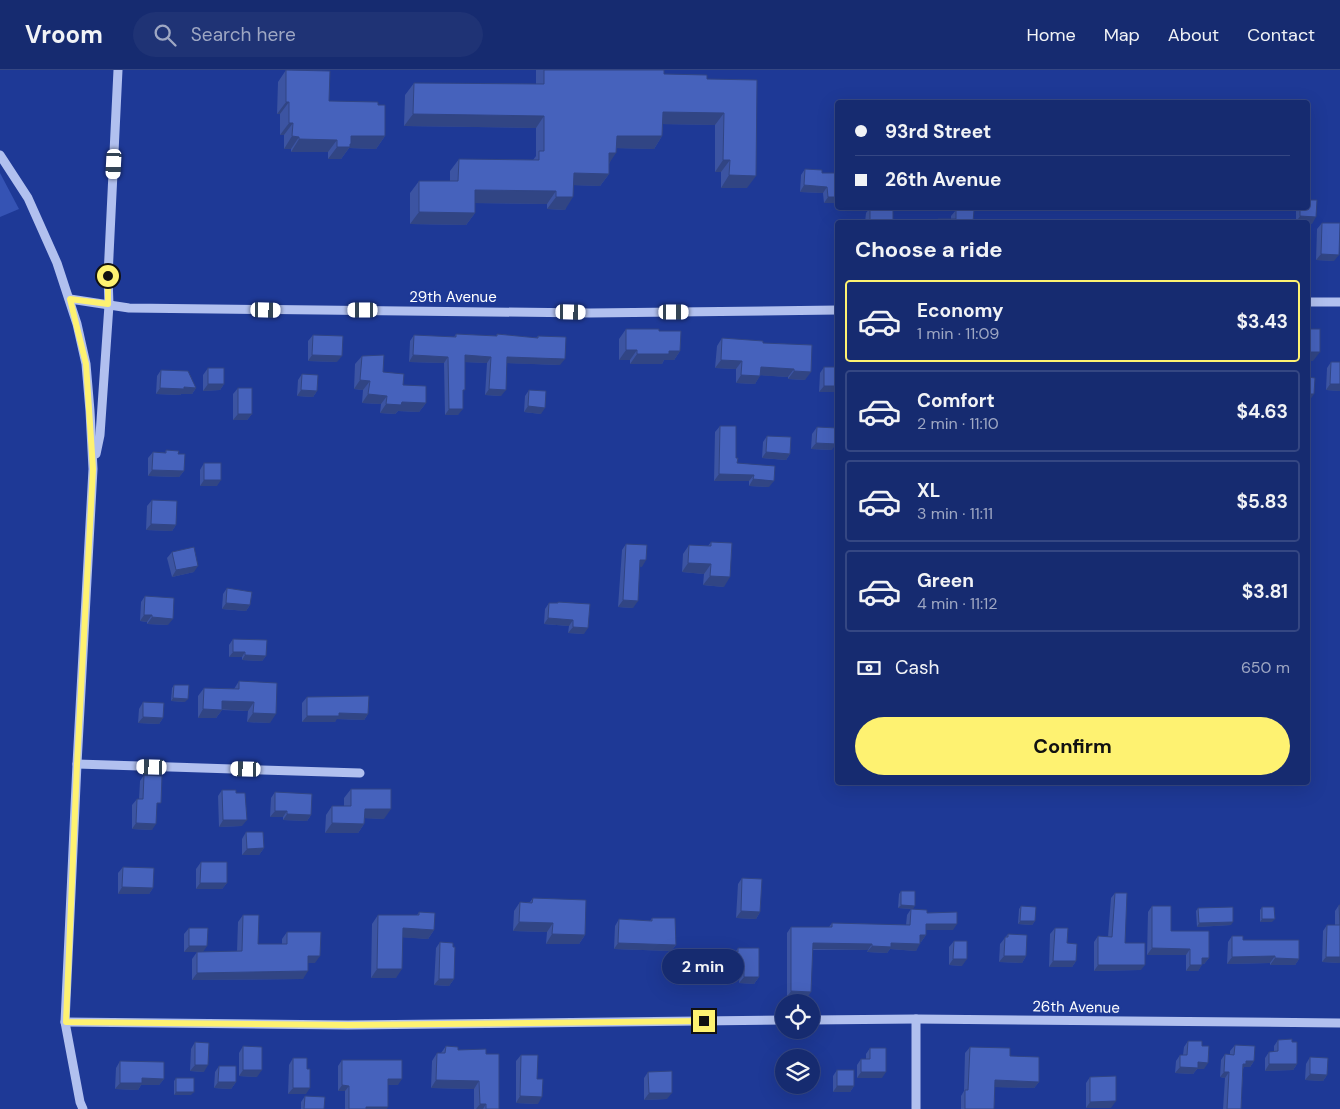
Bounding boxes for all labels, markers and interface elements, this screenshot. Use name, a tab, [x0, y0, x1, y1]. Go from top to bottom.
search box	[133, 12, 483, 57]
text: Vroom	[25, 19, 103, 50]
icon: search	[151, 21, 179, 49]
text: Search here	[191, 22, 296, 47]
text: Home	[1026, 23, 1076, 47]
text: Map	[1104, 23, 1140, 47]
text: About	[1168, 23, 1219, 47]
text: Contact	[1247, 23, 1315, 47]
text: 93rd Street	[885, 119, 991, 144]
car	[105, 149, 122, 179]
text: 26th Avenue	[885, 167, 1001, 192]
text: Choose a ride	[855, 235, 1003, 264]
route start	[97, 265, 119, 287]
street label: 29th Avenue	[409, 287, 497, 307]
text: Economy	[917, 298, 1004, 323]
icon: car	[857, 299, 902, 344]
car	[250, 302, 281, 318]
car	[348, 303, 378, 318]
car	[555, 304, 586, 320]
car	[659, 305, 689, 320]
text: $3.43	[1236, 309, 1288, 334]
text: 1 min · 11:09	[917, 323, 999, 344]
text: Comfort	[917, 388, 995, 413]
icon: car	[857, 389, 902, 434]
text: $4.63	[1236, 399, 1288, 424]
text: 2 min · 11:10	[917, 413, 999, 434]
text: XL	[917, 478, 940, 503]
icon: car	[857, 479, 902, 524]
text: $5.83	[1236, 489, 1288, 514]
text: 3 min · 11:11	[917, 503, 993, 524]
text: Green	[917, 568, 974, 593]
icon: car	[857, 569, 902, 614]
text: $3.81	[1242, 579, 1288, 604]
text: 4 min · 11:12	[917, 593, 997, 614]
icon: cash	[855, 654, 883, 682]
text: Cash	[895, 655, 939, 680]
text: 650 m	[1241, 657, 1290, 678]
button: Confirm	[855, 717, 1290, 775]
car	[136, 759, 167, 775]
car	[230, 761, 261, 777]
callout: 2 min	[663, 948, 745, 984]
text: 2 min	[682, 956, 724, 977]
map controls	[775, 994, 820, 1094]
button: locate	[775, 994, 820, 1039]
street label: 26th Avenue	[1032, 996, 1120, 1018]
route end	[693, 1010, 715, 1032]
button: layers	[775, 1049, 820, 1094]

